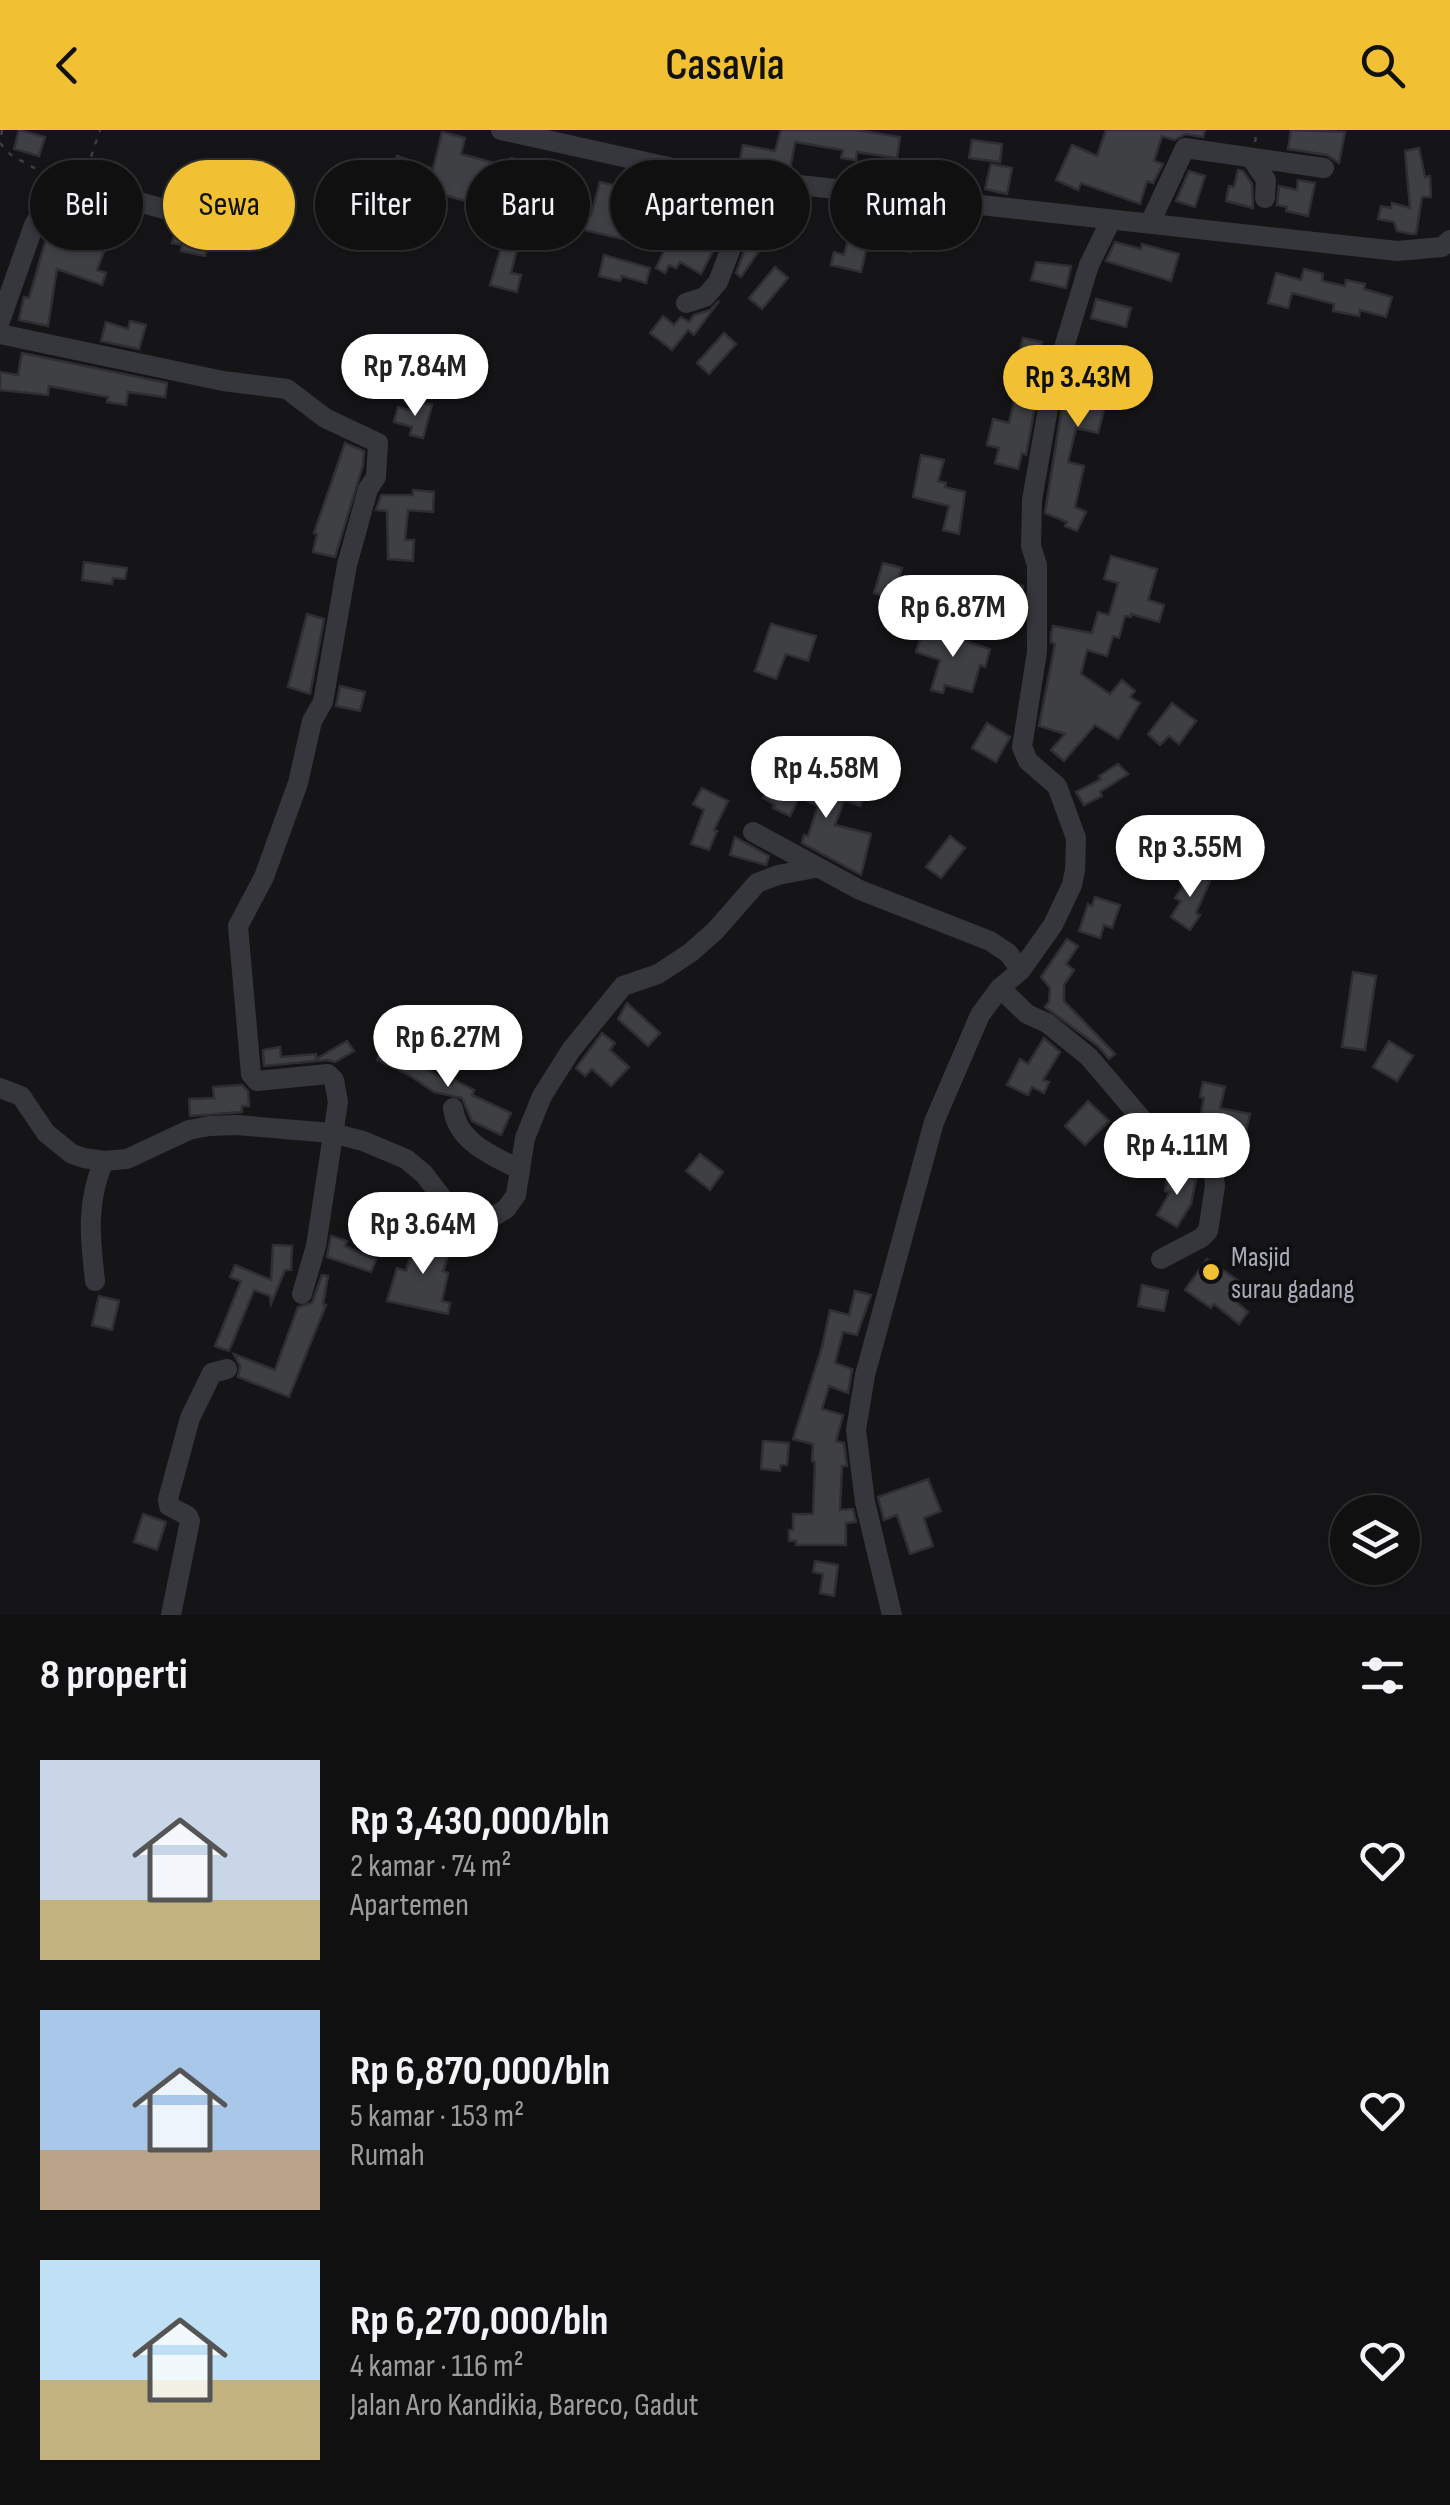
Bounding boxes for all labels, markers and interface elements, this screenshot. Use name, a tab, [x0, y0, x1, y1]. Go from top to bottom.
icon: back	[40, 38, 95, 93]
text: Casavia	[665, 38, 785, 93]
icon: search	[1355, 38, 1410, 93]
chip: Beli	[30, 160, 143, 250]
chip: Sewa	[163, 160, 295, 250]
chip: Filter	[315, 160, 446, 250]
chip: Baru	[466, 160, 590, 250]
chip: Apartemen	[610, 160, 810, 250]
chip: Rumah	[830, 160, 982, 250]
pin: Rp 7.84M	[312, 334, 518, 419]
pin: Rp 3.43M	[975, 345, 1181, 430]
text: Rp 7.84M	[363, 347, 467, 386]
text: Rp 3.43M	[1025, 358, 1131, 397]
pin: Rp 6.87M	[850, 575, 1056, 660]
text: Rp 6.87M	[900, 588, 1006, 627]
pin: Rp 4.58M	[723, 736, 929, 821]
text: Rp 4.58M	[773, 749, 879, 788]
pin: Rp 3.55M	[1087, 815, 1293, 900]
text: Rp 3.55M	[1138, 828, 1242, 867]
pin: Rp 6.27M	[345, 1005, 551, 1090]
text: Rp 6.27M	[395, 1018, 501, 1057]
pin: Rp 4.11M	[1074, 1113, 1280, 1198]
text: Rp 4.11M	[1126, 1126, 1228, 1165]
pin: Rp 3.64M	[320, 1192, 526, 1277]
text: Rp 3.64M	[370, 1205, 476, 1244]
place label: Masjid surau gadang	[1231, 1241, 1354, 1306]
marker: Masjid surau gadang	[1200, 1261, 1222, 1283]
map controls	[1330, 1495, 1420, 1585]
button: layers	[1330, 1495, 1420, 1585]
icon: filters	[1355, 1648, 1410, 1703]
text: 8 properti	[40, 1650, 188, 1701]
text: Rp 3,430,000/bln	[350, 1796, 610, 1847]
icon: home	[120, 1800, 240, 1920]
icon: heart	[1355, 1833, 1410, 1888]
text: 2 kamar · 74 m²	[350, 1847, 512, 1886]
text: Apartemen	[350, 1886, 469, 1925]
text: Rp 6,870,000/bln	[350, 2046, 610, 2097]
icon: home	[120, 2050, 240, 2170]
icon: heart	[1355, 2083, 1410, 2138]
text: 5 kamar · 153 m²	[350, 2097, 524, 2136]
text: Rumah	[350, 2136, 425, 2175]
text: Rp 6,270,000/bln	[350, 2296, 609, 2347]
icon: home	[120, 2300, 240, 2420]
icon: heart	[1355, 2333, 1410, 2388]
text: 4 kamar · 116 m²	[350, 2347, 524, 2386]
text: Jalan Aro Kandikia, Bareco, Gadut	[350, 2386, 699, 2425]

